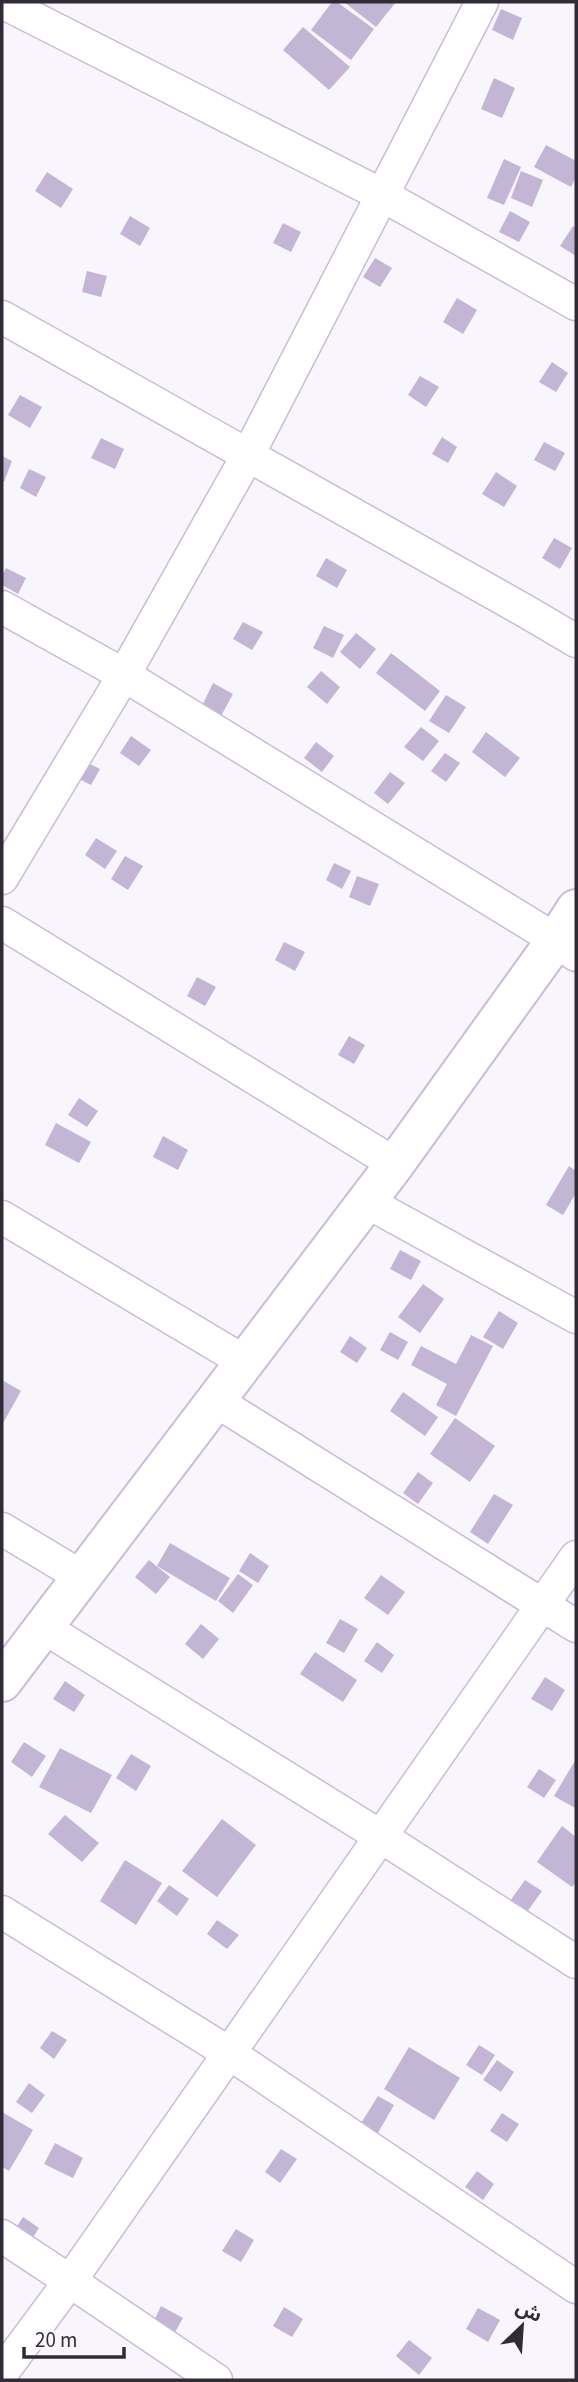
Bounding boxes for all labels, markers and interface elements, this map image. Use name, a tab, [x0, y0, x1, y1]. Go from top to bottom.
north arrow	[487, 2291, 557, 2361]
text: ش	[511, 2294, 546, 2330]
scale bar	[24, 2316, 124, 2360]
text: 20 m	[35, 2325, 77, 2355]

